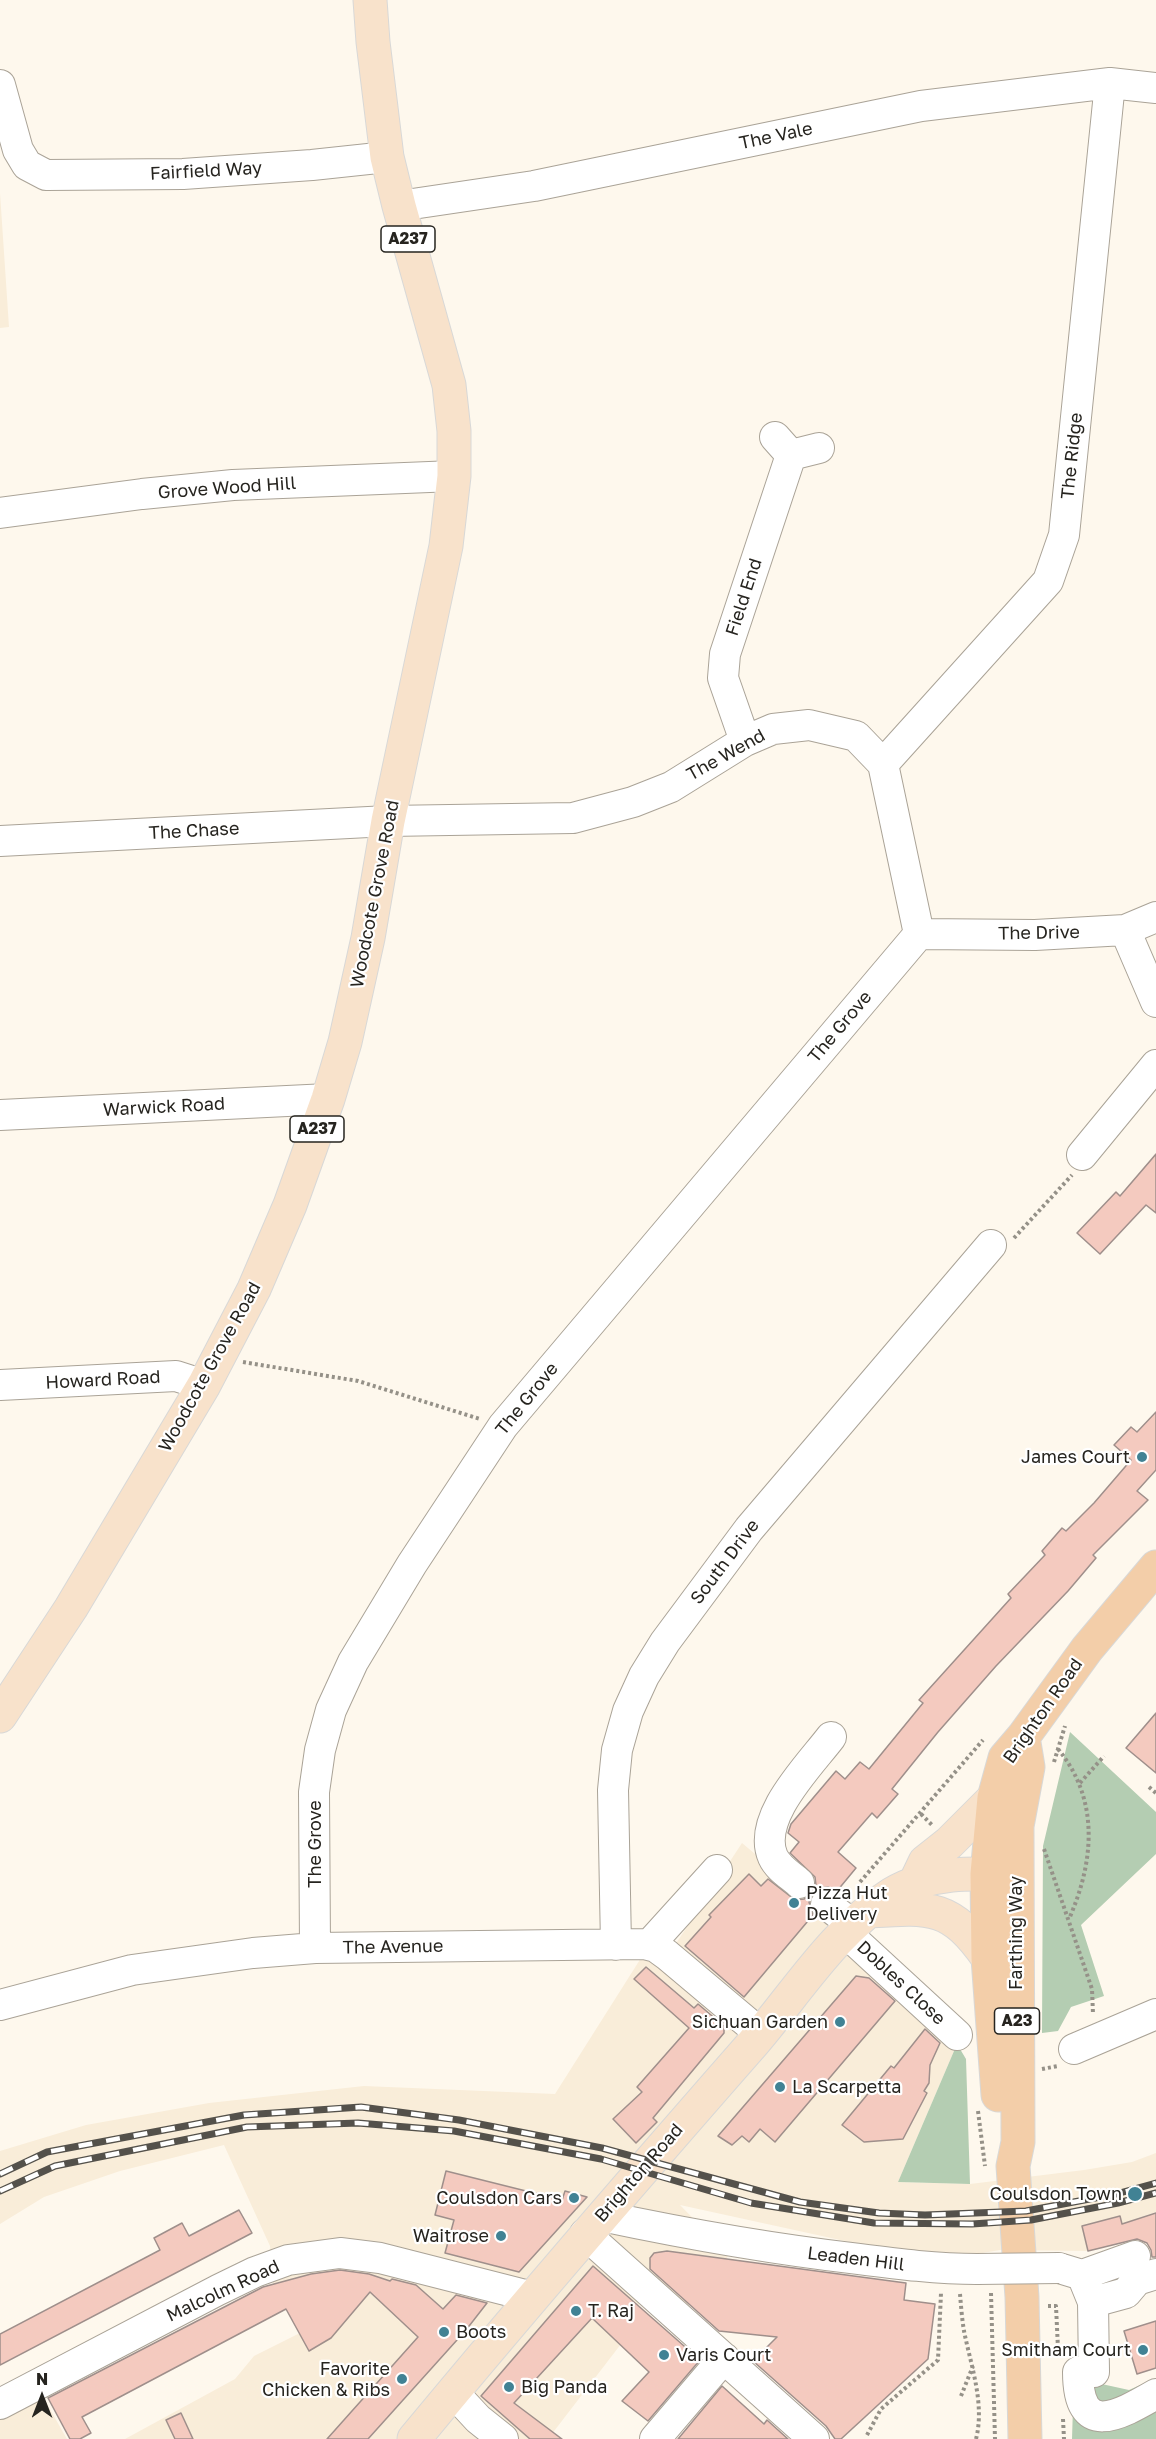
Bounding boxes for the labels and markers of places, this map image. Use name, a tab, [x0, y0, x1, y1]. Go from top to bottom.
place label: James Court	[1021, 1446, 1130, 1468]
marker: James Court	[1135, 1450, 1149, 1464]
place label: Pizza Hut Delivery	[806, 1882, 888, 1924]
marker: Pizza Hut Delivery	[787, 1896, 801, 1910]
place label: Sichuan Garden	[692, 2011, 828, 2033]
marker: Sichuan Garden	[833, 2015, 847, 2029]
place label: La Scarpetta	[792, 2076, 902, 2098]
marker: La Scarpetta	[773, 2080, 787, 2094]
place label: Coulsdon Town	[990, 2183, 1122, 2205]
marker: Coulsdon Town	[1126, 2185, 1144, 2203]
place label: Coulsdon Cars	[436, 2187, 562, 2209]
marker: Coulsdon Cars	[567, 2191, 581, 2205]
place label: Waitrose	[413, 2225, 489, 2247]
marker: Waitrose	[494, 2229, 508, 2243]
place label: T. Raj	[588, 2300, 634, 2322]
marker: T. Raj	[569, 2304, 583, 2318]
place label: Boots	[456, 2321, 506, 2343]
marker: Boots	[437, 2325, 451, 2339]
place label: Smitham Court	[1001, 2339, 1131, 2361]
marker: Smitham Court	[1136, 2343, 1150, 2357]
place label: Varis Court	[676, 2344, 772, 2366]
marker: Varis Court	[657, 2348, 671, 2362]
place label: Favorite Chicken & Ribs	[262, 2358, 390, 2400]
marker: Favorite Chicken & Ribs	[395, 2372, 409, 2386]
place label: Big Panda	[521, 2376, 608, 2398]
marker: Big Panda	[502, 2380, 516, 2394]

